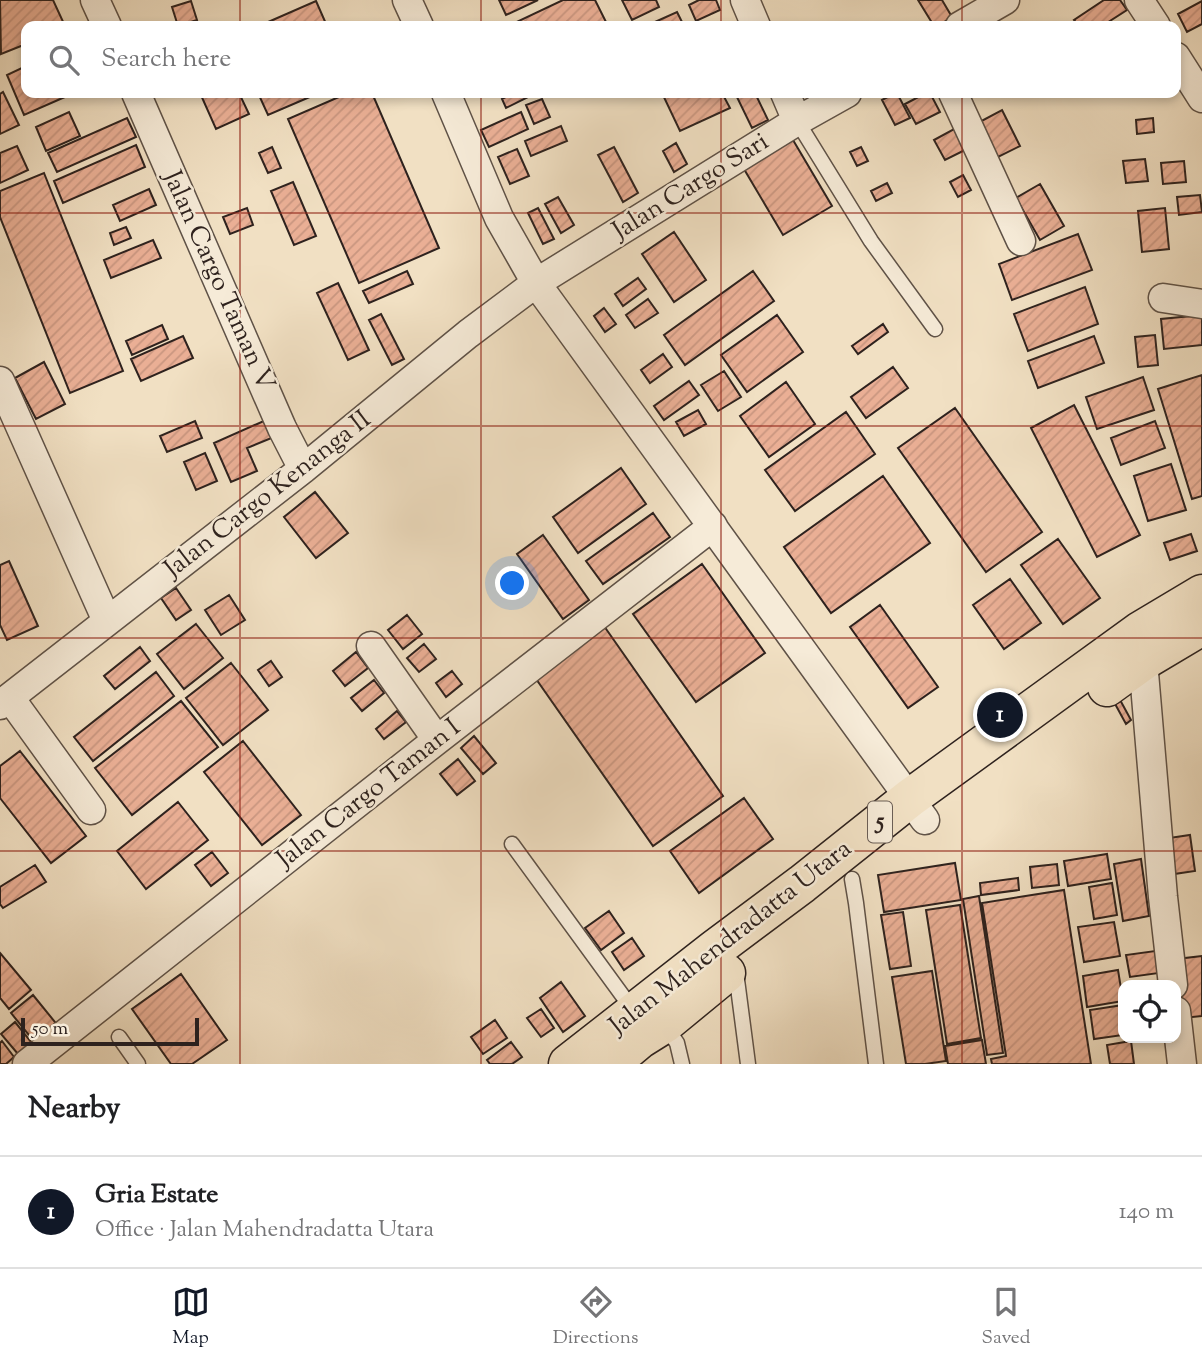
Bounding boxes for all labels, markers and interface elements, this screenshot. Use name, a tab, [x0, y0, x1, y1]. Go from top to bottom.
search box	[21, 21, 1181, 98]
icon: search	[45, 41, 83, 79]
text: Search here	[101, 41, 231, 78]
street label: Jalan Cargo Sari	[604, 124, 776, 251]
street label: Jalan Cargo Taman V	[152, 163, 283, 397]
street label: Jalan Cargo Kenanga II	[155, 402, 380, 589]
your location	[495, 566, 529, 600]
pin: 1	[977, 689, 1023, 741]
street label: Jalan Cargo Taman I	[267, 710, 469, 879]
road number: 5	[868, 802, 892, 842]
street label: Jalan Mahendradatta Utara	[600, 831, 860, 1046]
map controls	[1118, 980, 1181, 1043]
button: locate	[1118, 980, 1181, 1043]
scale bar	[21, 1015, 200, 1047]
text: 50 m	[32, 1016, 68, 1043]
text: Nearby	[28, 1088, 120, 1131]
text: Gria Estate	[95, 1177, 218, 1214]
text: 1	[47, 1196, 55, 1229]
text: 140 m	[1119, 1196, 1174, 1229]
text: Office · Jalan Mahendradatta Utara	[95, 1214, 434, 1247]
tab: Map	[172, 1283, 210, 1352]
tab: Directions	[553, 1283, 638, 1352]
tab: Saved	[982, 1283, 1030, 1352]

